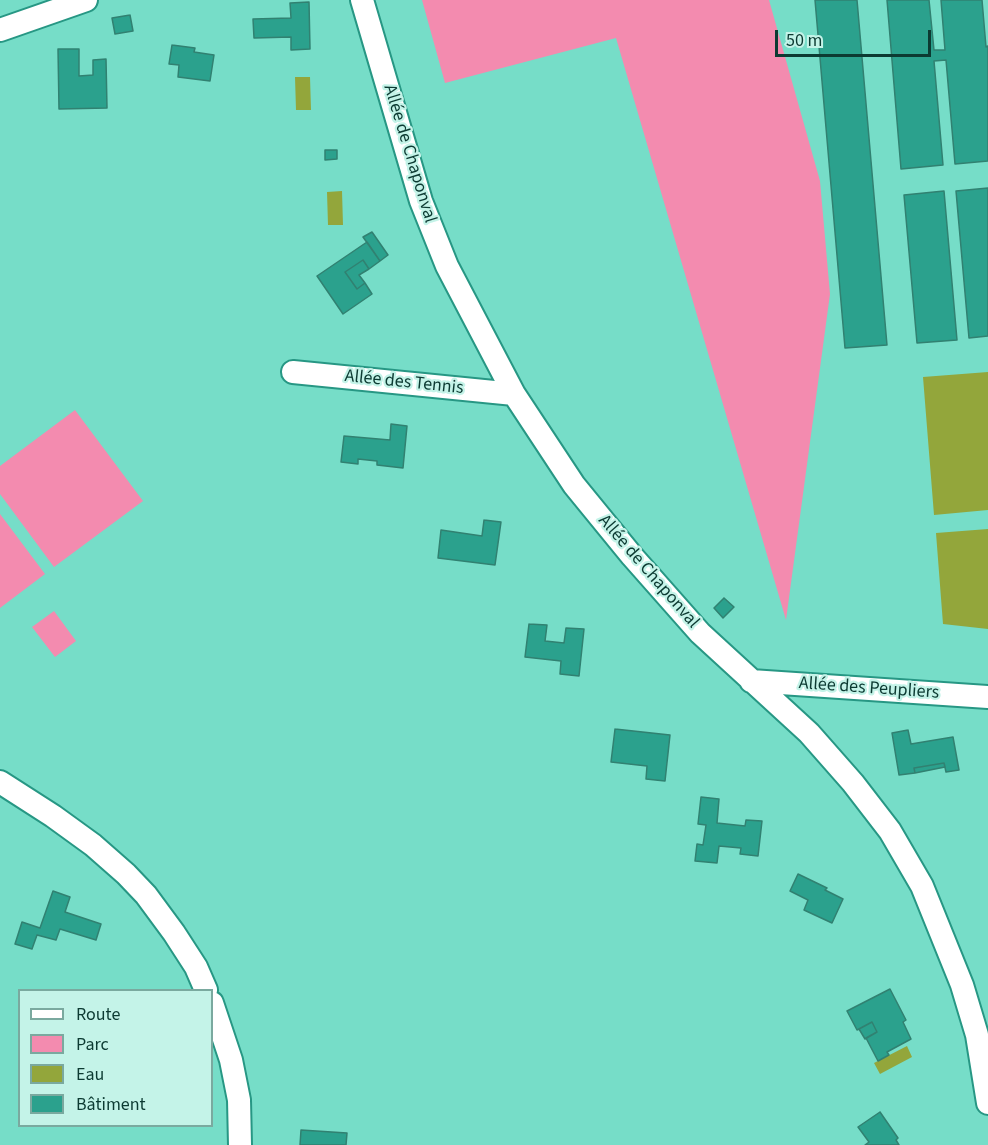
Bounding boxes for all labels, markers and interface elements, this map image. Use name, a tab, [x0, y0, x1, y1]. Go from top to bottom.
scale bar	[778, 18, 934, 56]
text: 50 m	[786, 28, 822, 53]
street label: Allée de Chaponval	[378, 82, 440, 226]
street label: Allée des Tennis	[343, 366, 465, 400]
street label: Allée de Chaponval	[593, 511, 703, 633]
street label: Allée des Peupliers	[798, 673, 940, 705]
legend	[18, 989, 213, 1127]
text: Route	[76, 1002, 120, 1027]
text: Parc	[76, 1032, 109, 1057]
text: Eau	[76, 1062, 104, 1087]
text: Bâtiment	[76, 1092, 146, 1117]

